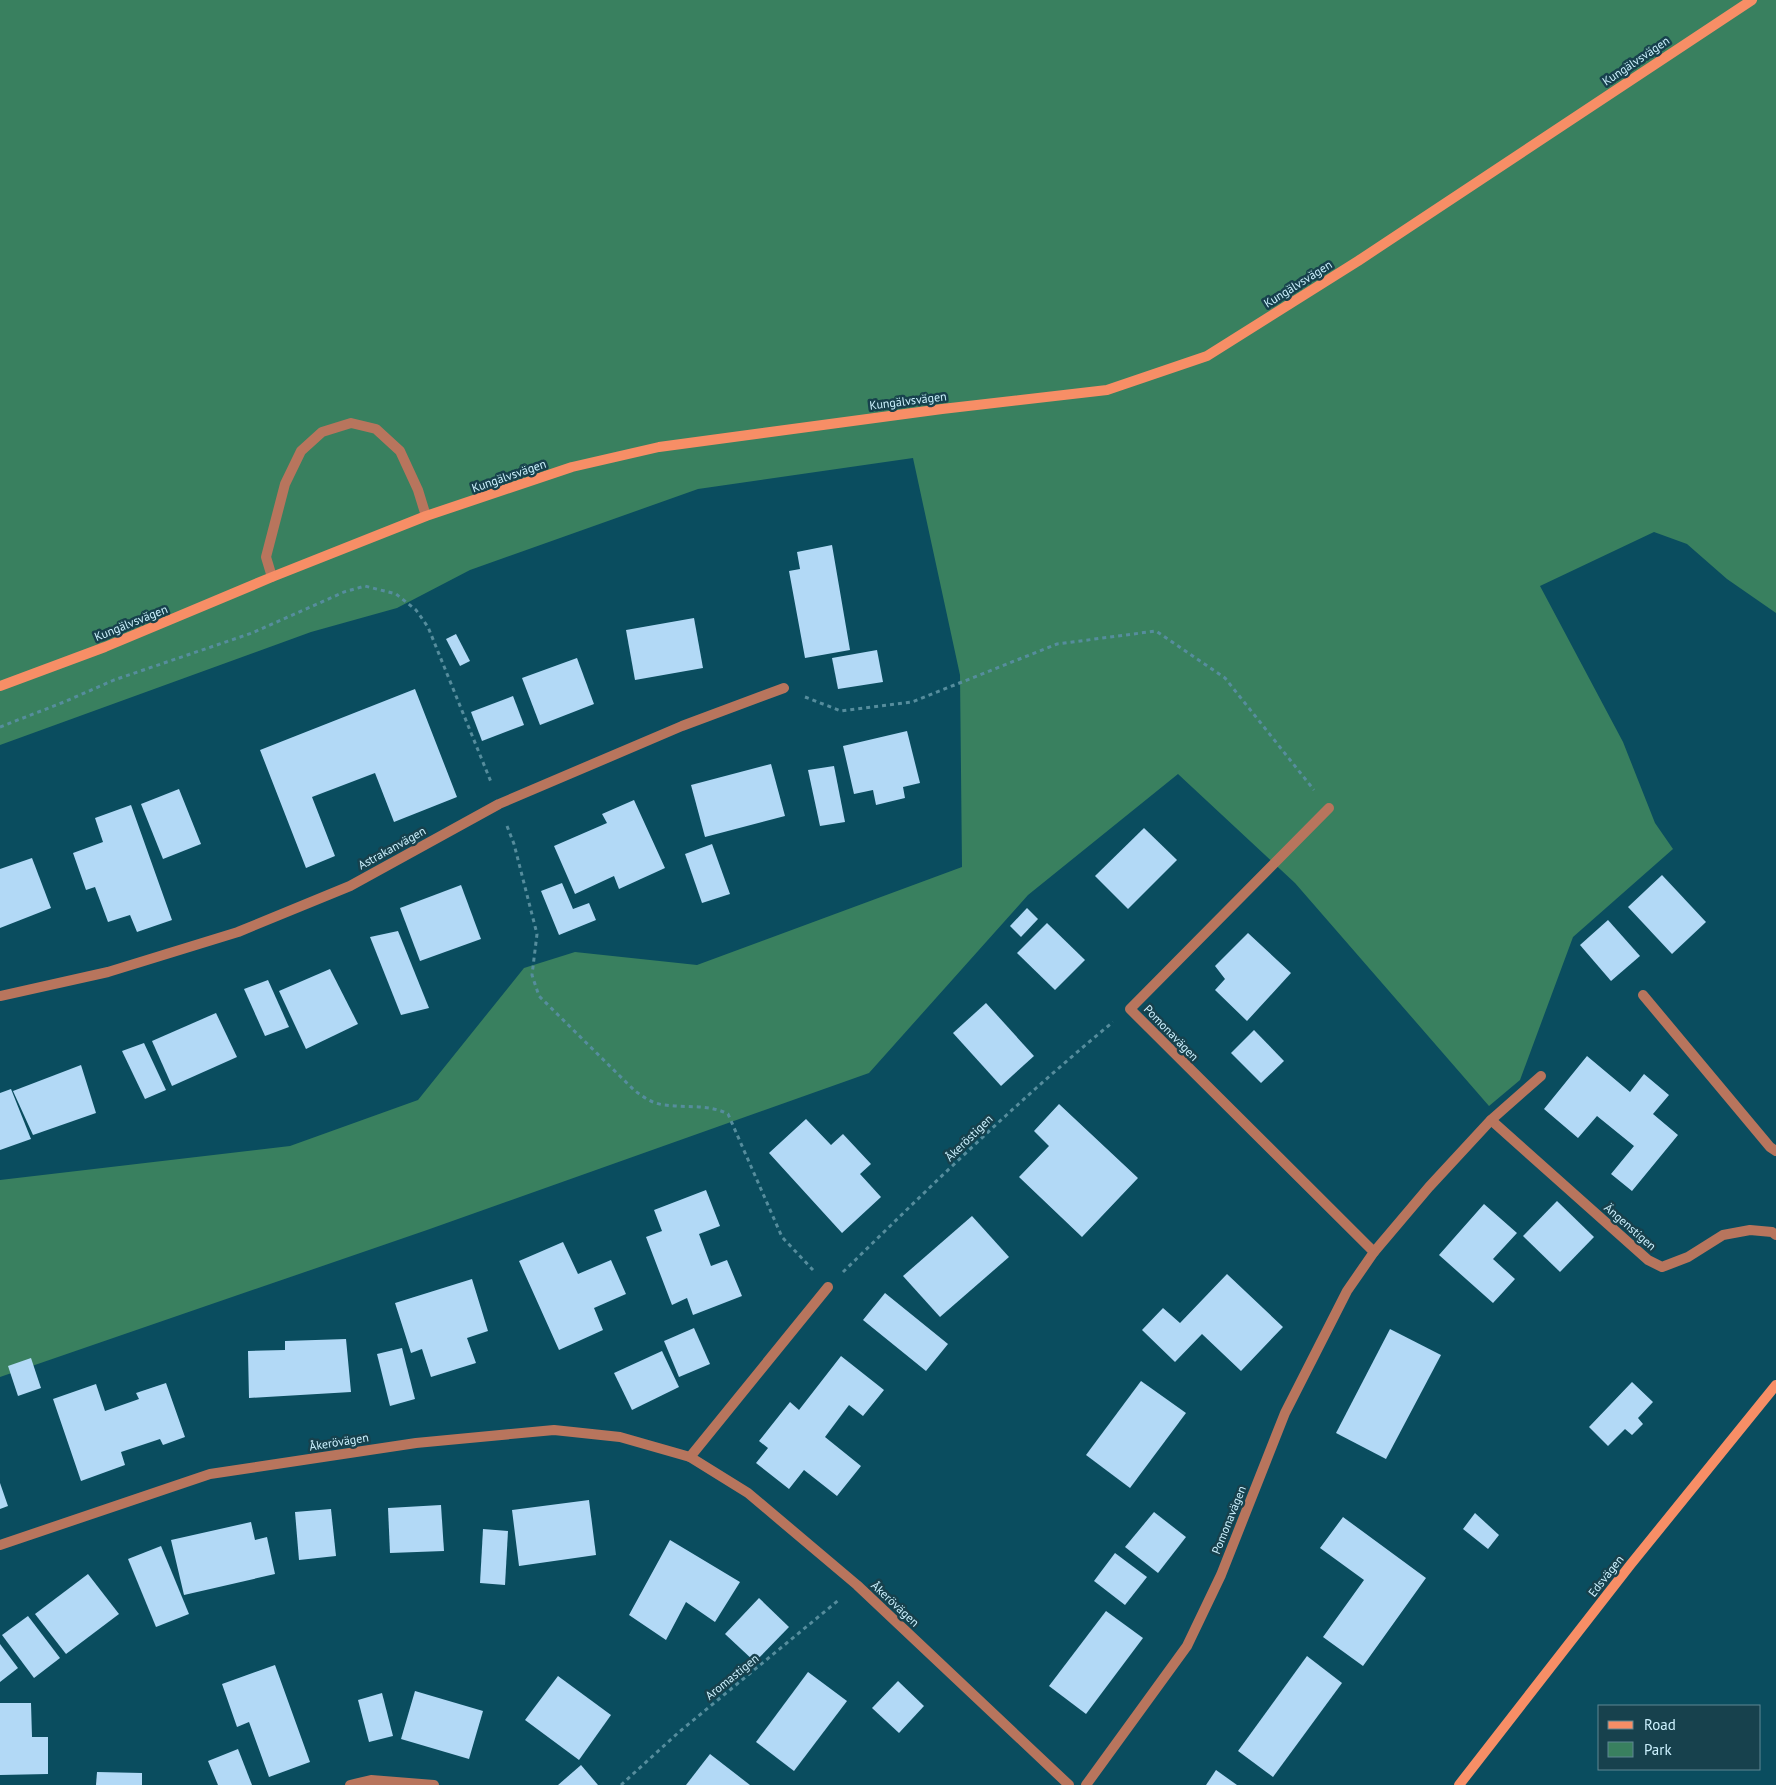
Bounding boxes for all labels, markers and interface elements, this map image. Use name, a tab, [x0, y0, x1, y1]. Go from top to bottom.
street label: Kungälvsvägen	[1599, 33, 1672, 88]
street label: Kungälvsvägen	[1261, 257, 1335, 310]
street label: Kungälvsvägen	[869, 388, 947, 413]
street label: Kungälvsvägen	[470, 456, 548, 495]
street label: Kungälvsvägen	[92, 601, 170, 644]
street label: Astrakanvägen	[355, 823, 428, 872]
street label: Pomonavägen	[1141, 1001, 1202, 1064]
street label: Åkeröstigen	[942, 1111, 996, 1164]
street label: Ängenstigen	[1601, 1200, 1659, 1253]
street label: Åkerövägen	[308, 1429, 370, 1454]
street label: Pomonavägen	[1208, 1484, 1249, 1556]
street label: Edsvägen	[1585, 1552, 1627, 1600]
street label: Åkerövägen	[868, 1578, 922, 1630]
street label: Aromastigen	[702, 1650, 762, 1703]
legend	[1598, 1705, 1761, 1770]
text: Road	[1644, 1715, 1676, 1734]
text: Park	[1644, 1740, 1672, 1759]

